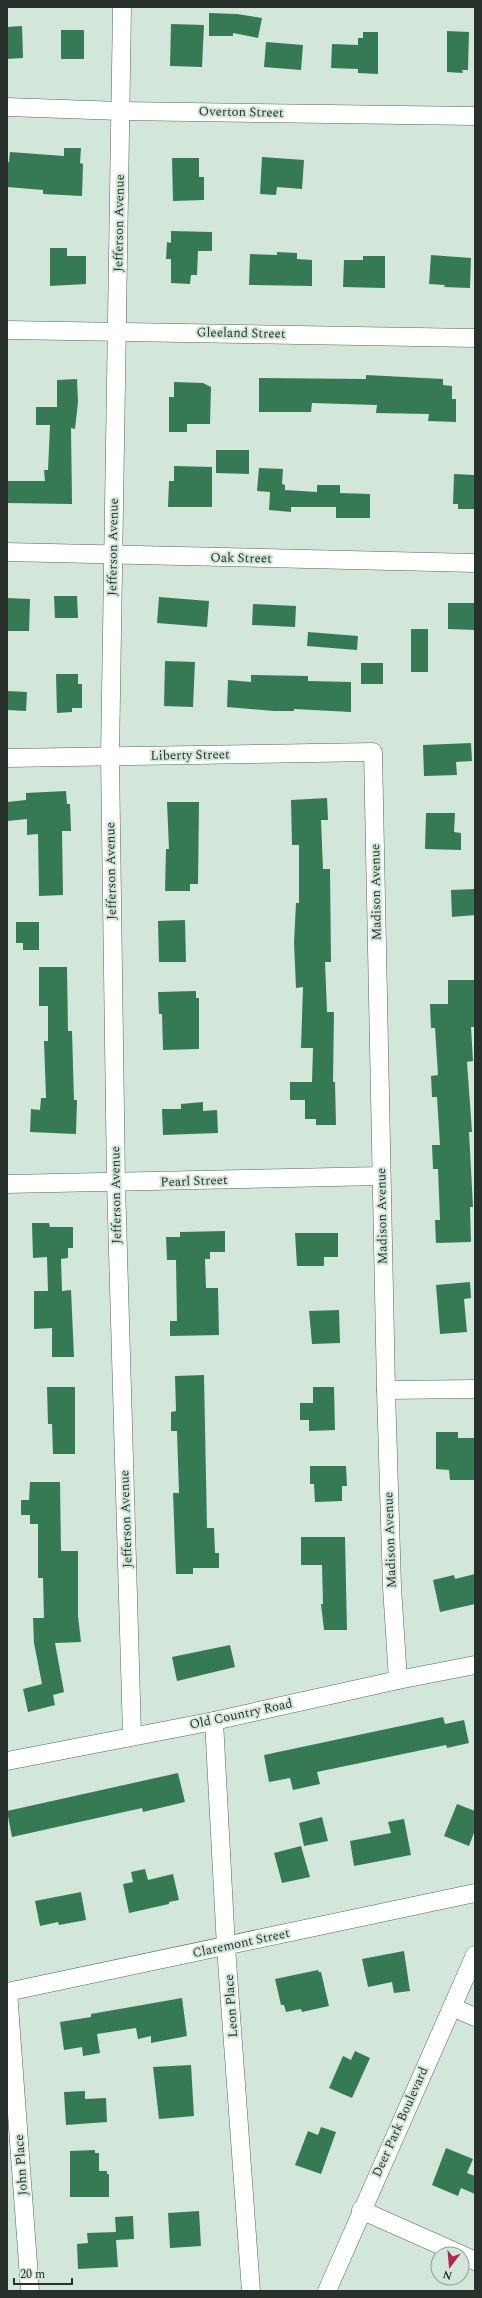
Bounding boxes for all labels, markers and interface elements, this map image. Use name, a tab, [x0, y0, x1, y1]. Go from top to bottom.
street label: Overton Street	[198, 101, 284, 123]
street label: Jefferson Avenue	[108, 174, 130, 272]
street label: Gleeland Street	[196, 322, 286, 344]
street label: Jefferson Avenue	[102, 498, 124, 596]
street label: Oak Street	[210, 547, 272, 569]
street label: Liberty Street	[150, 744, 230, 766]
street label: Jefferson Avenue	[100, 822, 122, 920]
street label: Madison Avenue	[365, 844, 387, 940]
street label: Jefferson Avenue	[105, 1146, 127, 1244]
street label: Madison Avenue	[371, 1168, 393, 1264]
street label: Pearl Street	[160, 1170, 228, 1192]
street label: Jefferson Avenue	[114, 1470, 138, 1568]
street label: Madison Avenue	[378, 1491, 402, 1589]
street label: Old Country Road	[188, 1693, 294, 1735]
street label: Claremont Street	[191, 1923, 292, 1963]
street label: Leon Place	[219, 1974, 243, 2038]
street label: Deer Park Boulevard	[367, 2063, 433, 2181]
street label: John Place	[9, 2134, 33, 2196]
north arrow	[430, 2246, 470, 2286]
scale bar	[14, 2260, 72, 2286]
text: 20 m	[20, 2265, 45, 2284]
text: N	[441, 2266, 454, 2285]

